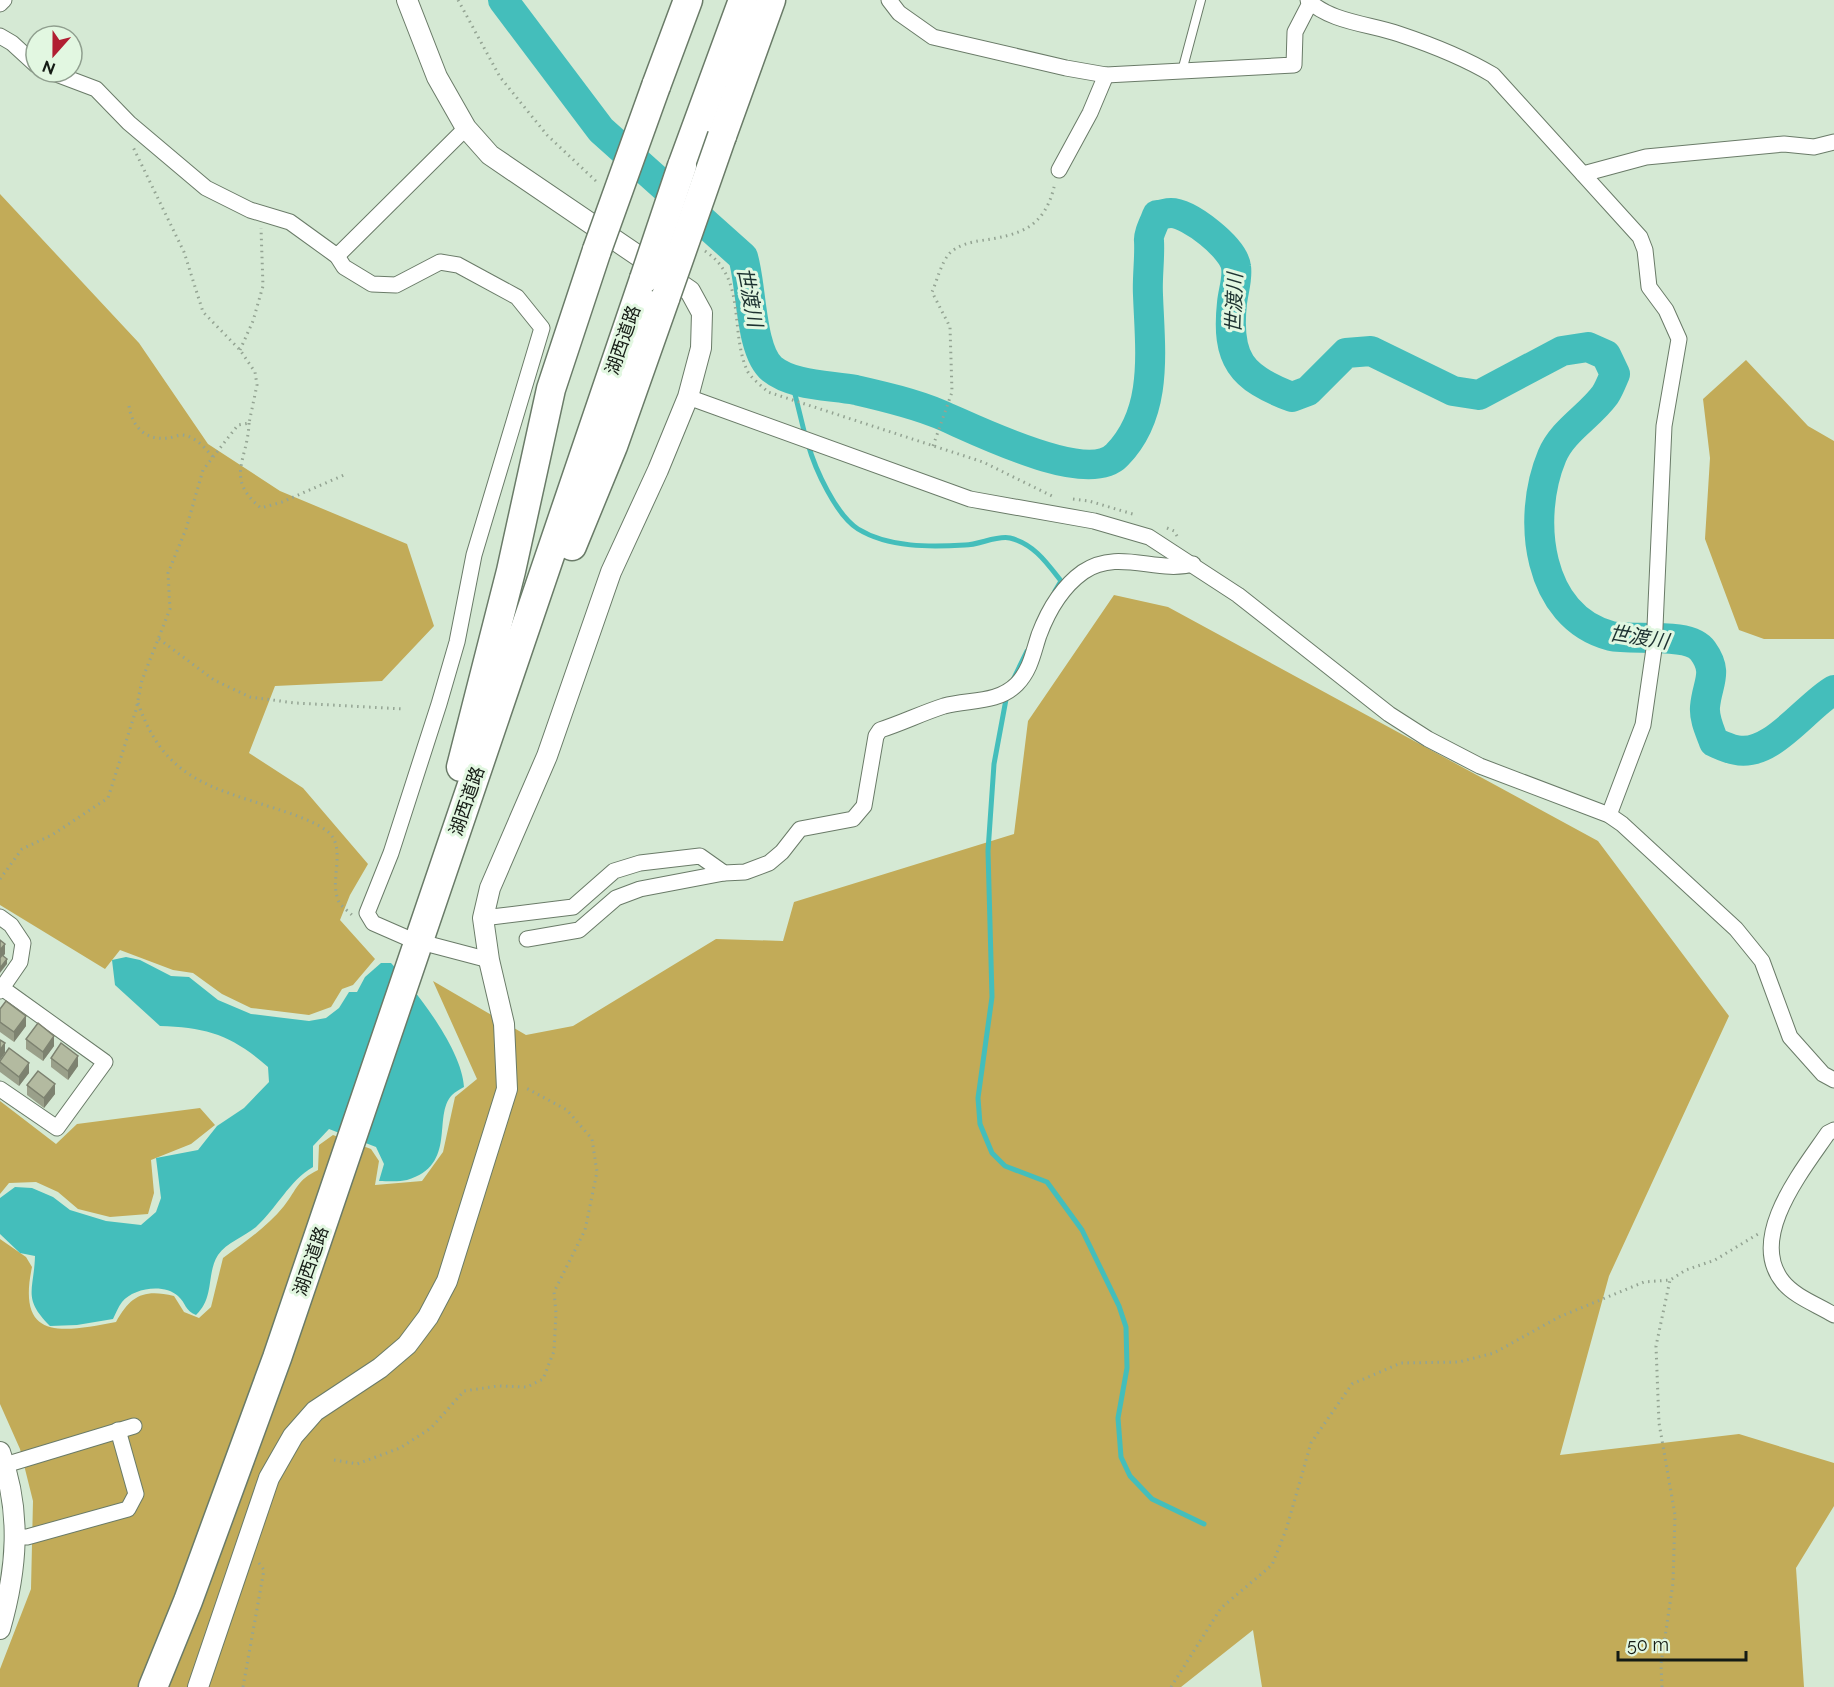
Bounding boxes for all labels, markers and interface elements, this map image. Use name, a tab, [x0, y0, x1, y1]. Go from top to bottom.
north arrow	[24, 24, 84, 84]
text: N	[40, 56, 58, 79]
water label: 世渡川	[732, 265, 768, 331]
water label: 世渡川	[1221, 271, 1247, 333]
street label: 湖西道路	[601, 302, 644, 377]
water label: 世渡川	[1607, 620, 1672, 654]
street label: 湖西道路	[445, 763, 488, 838]
street label: 湖西道路	[289, 1223, 332, 1298]
scale bar	[1618, 1624, 1746, 1662]
text: 50 m	[1627, 1634, 1669, 1655]

